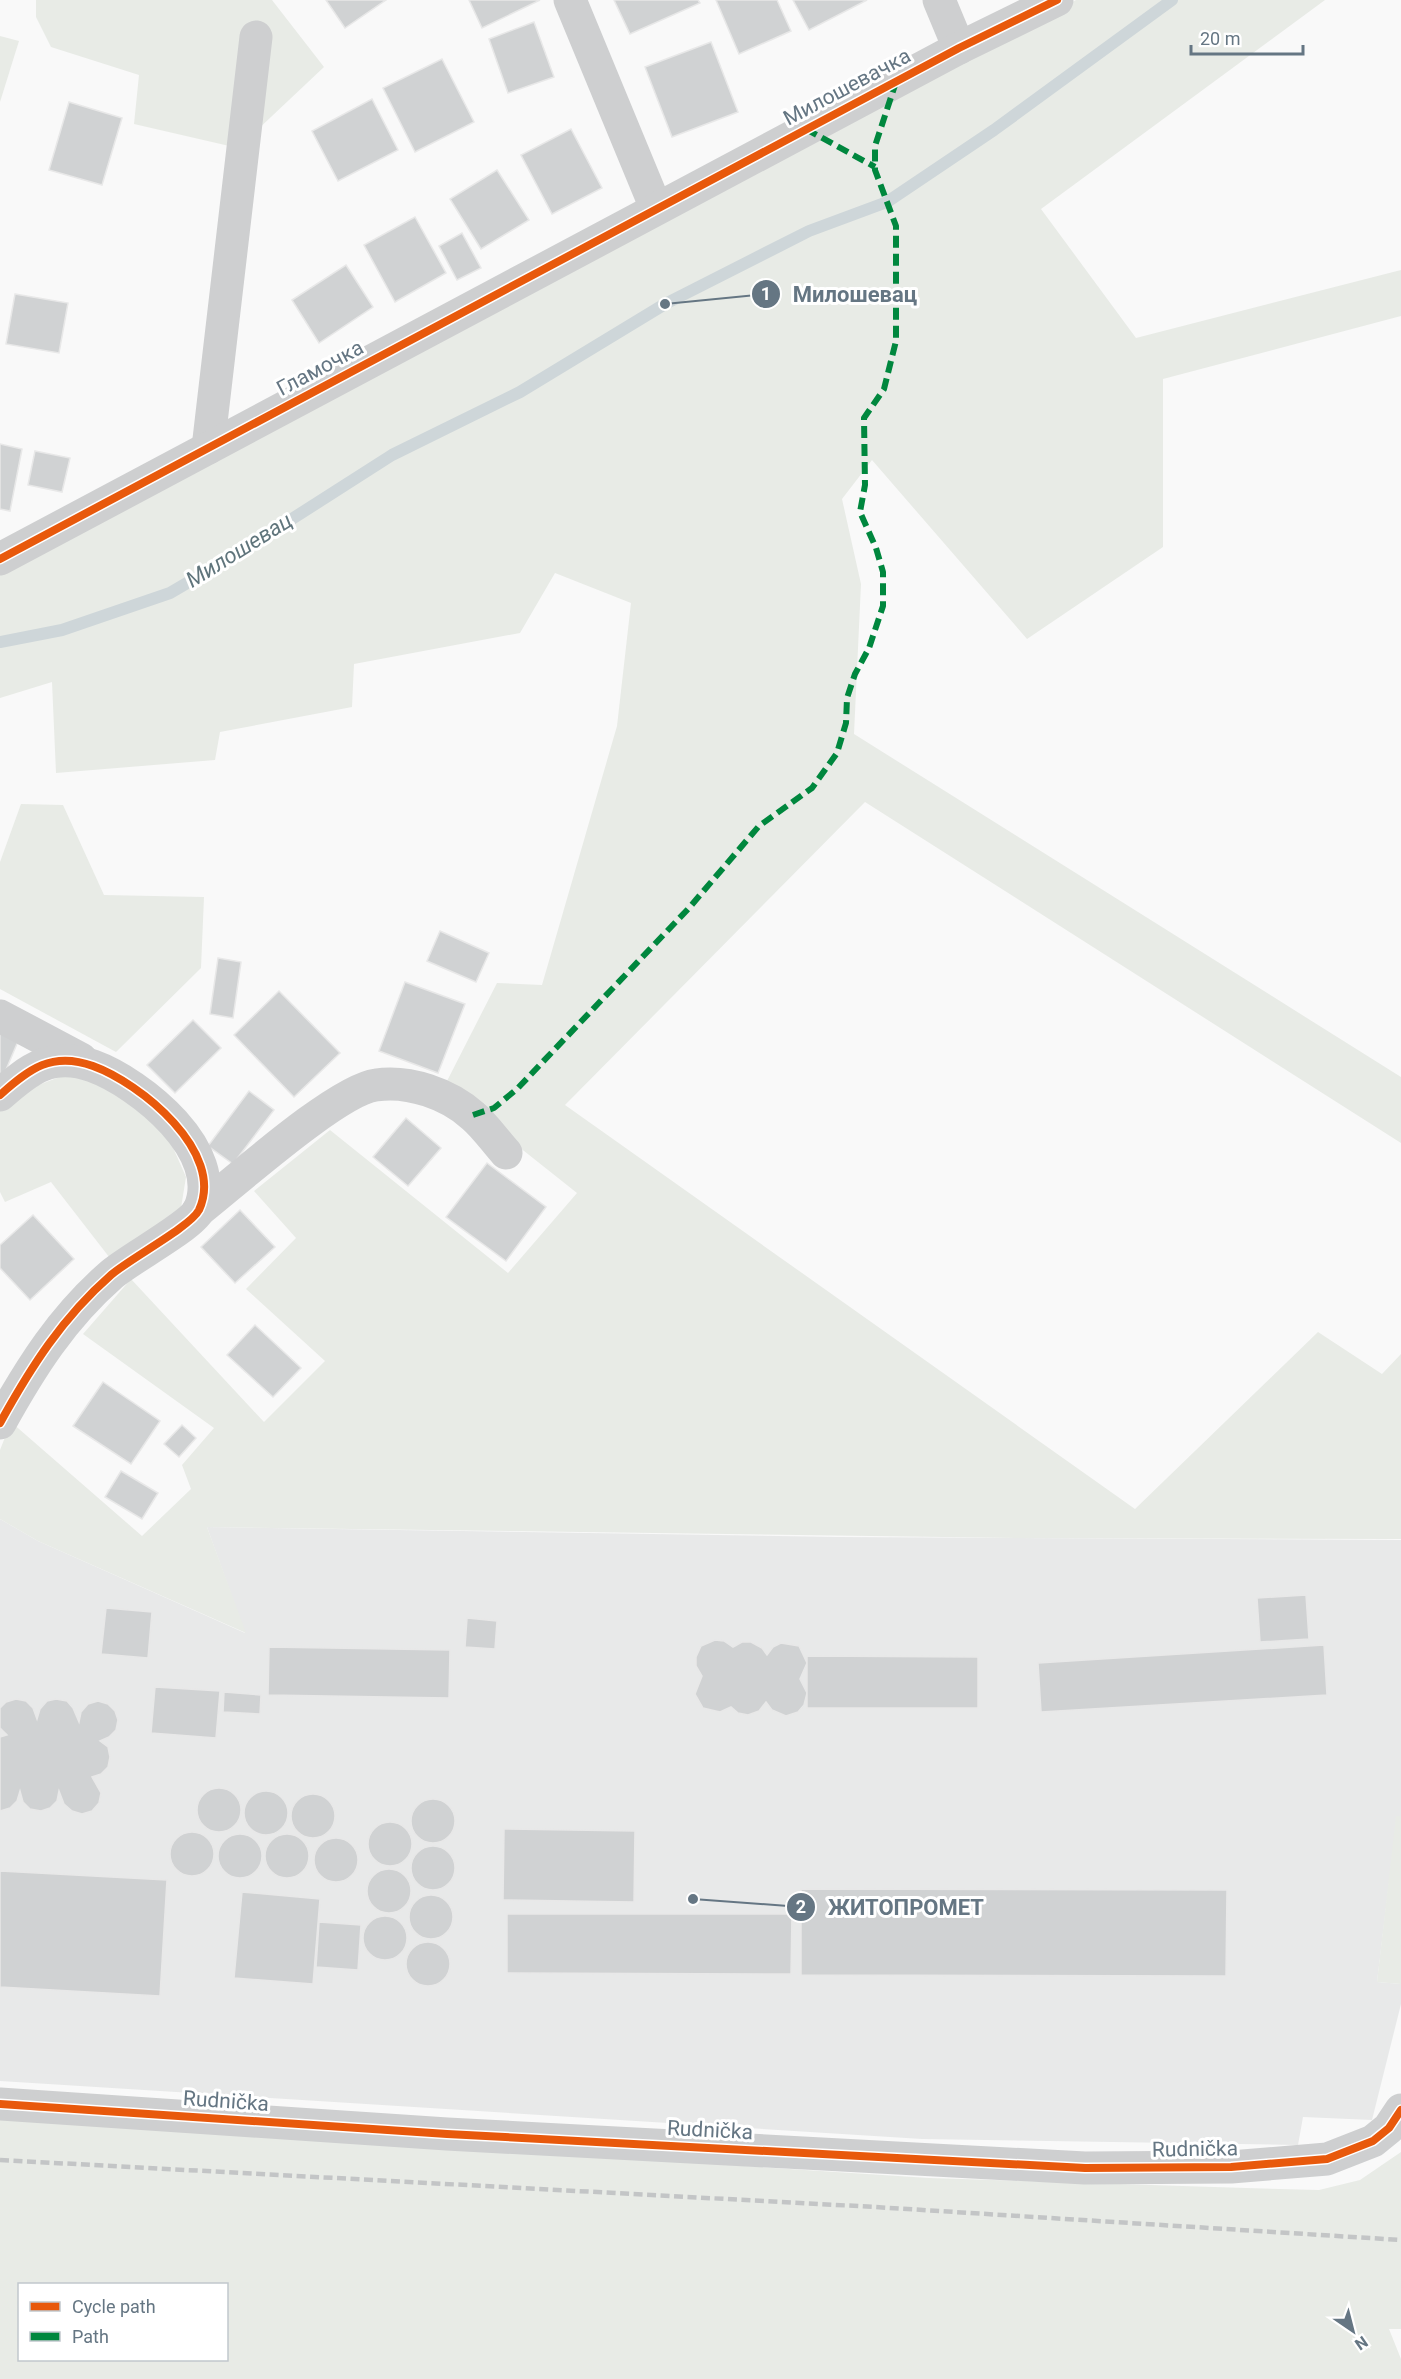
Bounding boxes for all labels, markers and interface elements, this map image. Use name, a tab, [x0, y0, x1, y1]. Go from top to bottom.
scale bar	[1191, 18, 1304, 56]
text: 20 m	[1200, 28, 1240, 49]
street label: Милошевачка	[779, 43, 915, 131]
callout: Милошевац	[751, 274, 929, 314]
text: Милошевац	[793, 282, 918, 307]
text: 1	[761, 283, 771, 304]
street label: Гламочка	[273, 335, 367, 401]
water label: Милошевац	[181, 507, 297, 593]
callout: ЖИТОПРОМЕТ	[786, 1887, 996, 1927]
text: ЖИТОПРОМЕТ	[828, 1895, 984, 1920]
text: 2	[796, 1896, 806, 1917]
street label: Rudnička	[182, 2086, 270, 2116]
street label: Rudnička	[666, 2116, 754, 2144]
street label: Rudnička	[1152, 2136, 1238, 2162]
legend	[18, 2283, 228, 2361]
text: Cycle path	[72, 2296, 156, 2317]
north arrow	[1323, 2301, 1383, 2361]
text: Path	[72, 2326, 109, 2347]
text: N	[1351, 2332, 1371, 2354]

